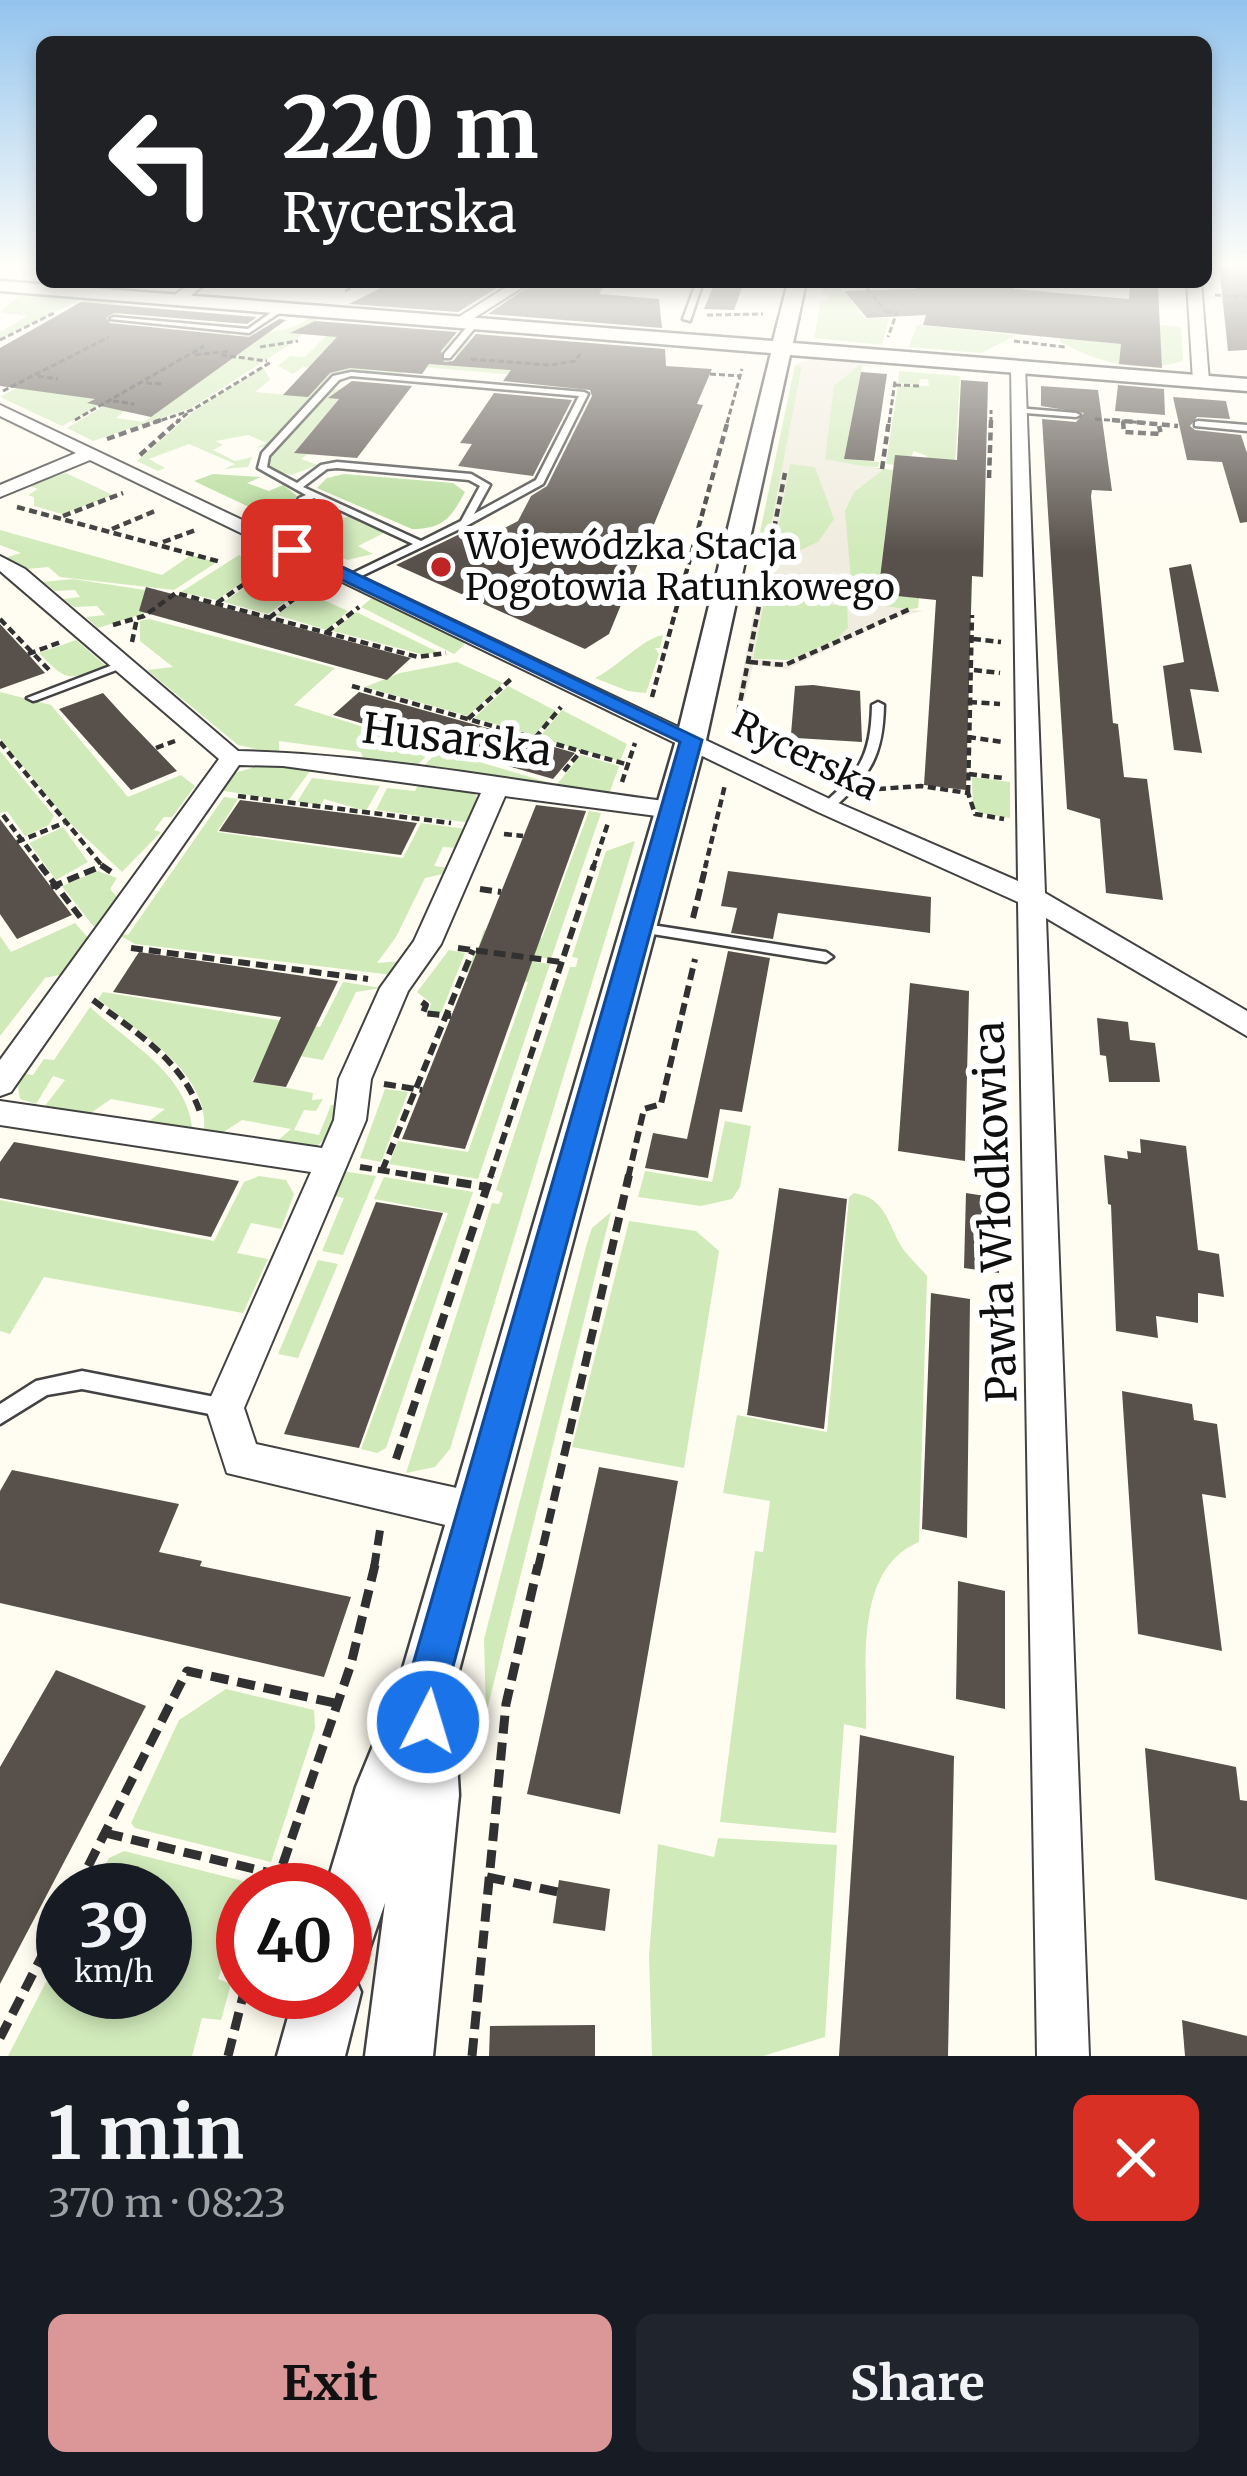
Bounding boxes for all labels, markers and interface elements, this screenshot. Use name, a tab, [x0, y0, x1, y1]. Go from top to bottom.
text: 220 m	[282, 75, 539, 181]
icon: left	[84, 84, 240, 240]
text: Rycerska	[282, 179, 517, 247]
pin	[241, 499, 343, 601]
icon: arrive	[259, 517, 325, 583]
place label: Wojewódzka Stacja Pogotowia Ratunkowego	[464, 524, 895, 610]
marker: Wojewódzka Stacja Pogotowia Ratunkowego	[428, 554, 454, 580]
street label: Rycerska	[726, 701, 886, 810]
street label: Husarska	[359, 702, 555, 776]
street label: Pawła Włodkowica	[962, 1020, 1028, 1404]
position arrow	[365, 1659, 491, 1785]
speed limit sign: 40	[216, 1863, 372, 2019]
text: 39	[79, 1888, 149, 1963]
text: km/h	[74, 1952, 154, 1990]
text: 1 min	[48, 2088, 244, 2179]
button: close	[1073, 2095, 1199, 2221]
text: 370 m · 08:23	[48, 2179, 286, 2228]
button: Exit	[48, 2314, 612, 2452]
button: Share	[636, 2314, 1199, 2452]

